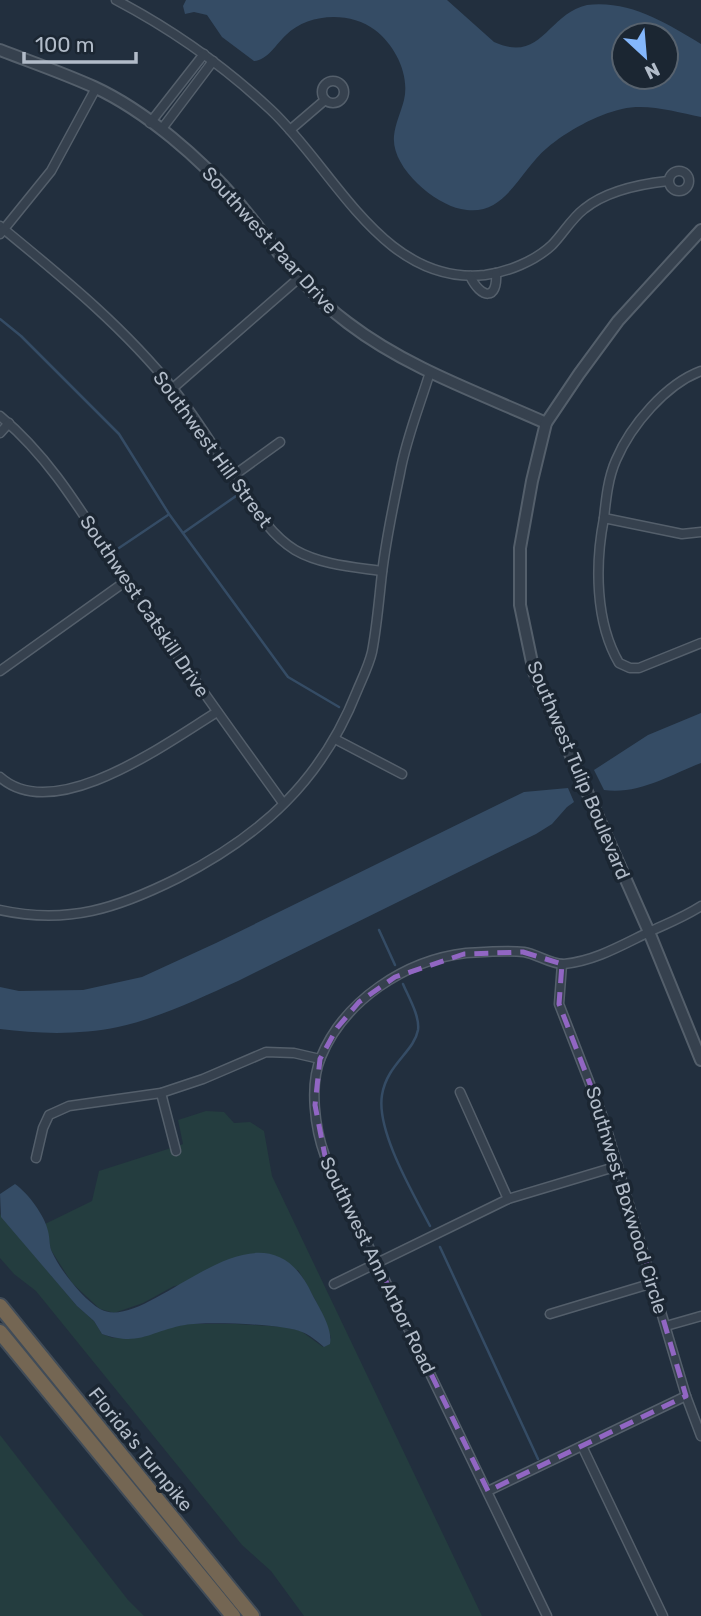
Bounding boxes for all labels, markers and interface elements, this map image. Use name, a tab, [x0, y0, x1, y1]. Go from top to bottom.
scale bar	[24, 21, 136, 65]
north arrow	[610, 21, 680, 91]
text: 100 m	[35, 32, 94, 57]
text: N	[641, 57, 663, 84]
street label: Southwest Paar Drive	[197, 162, 342, 319]
street label: Southwest Hill Street	[148, 367, 277, 532]
street label: Southwest Catskill Drive	[75, 511, 214, 702]
street label: Southwest Tulip Boulevard	[522, 658, 635, 883]
street label: Southwest Boxwood Circle	[581, 1084, 672, 1317]
street label: Southwest Ann Arbor Road	[315, 1153, 440, 1377]
street label: Florida's Turnpike	[84, 1383, 198, 1516]

